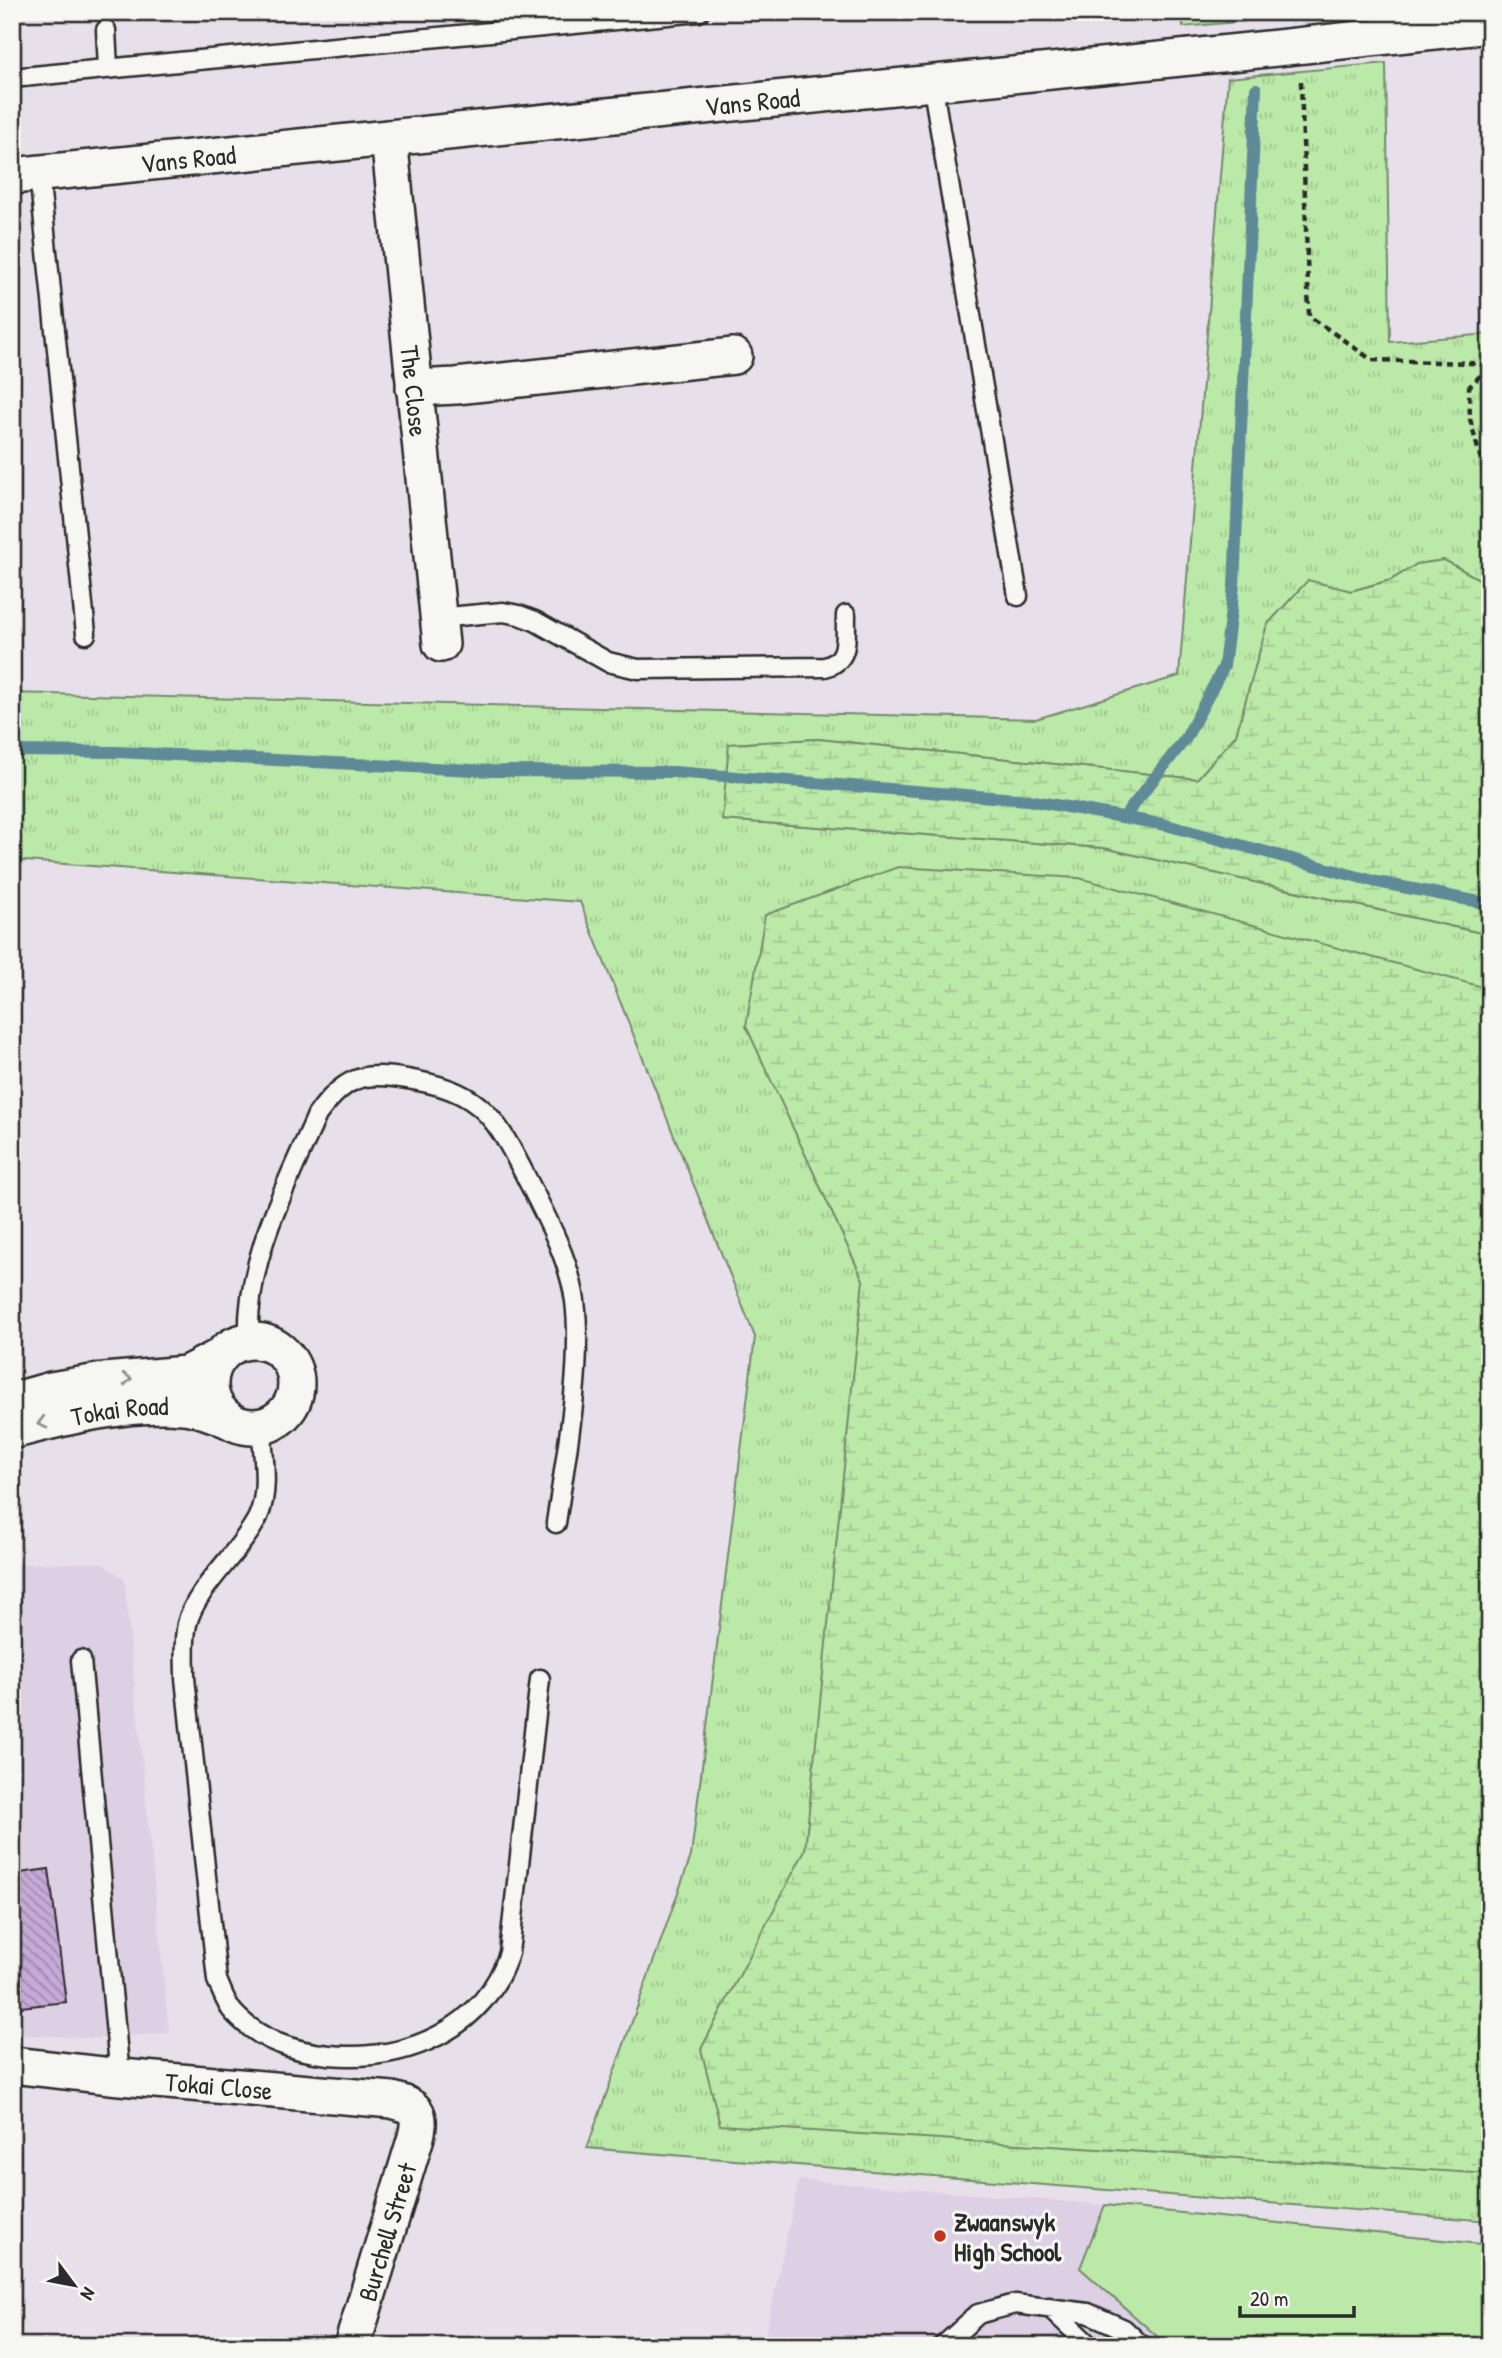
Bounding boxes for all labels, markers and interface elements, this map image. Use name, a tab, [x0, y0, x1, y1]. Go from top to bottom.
street label: Vans Road	[703, 79, 801, 123]
street label: Vans Road	[139, 136, 237, 180]
street label: The Close	[393, 343, 437, 438]
one-way arrow	[122, 1372, 133, 1387]
street label: Tokai Road	[68, 1388, 169, 1434]
one-way arrow	[36, 1415, 48, 1429]
street label: Tokai Close	[164, 2063, 274, 2107]
street label: Burchell Street	[349, 2158, 425, 2305]
place label: Zwaanswyk High School	[954, 2204, 1062, 2270]
marker: Zwaanswyk High School	[932, 2228, 948, 2244]
north arrow	[38, 2250, 108, 2320]
scale bar	[1240, 2274, 1353, 2318]
text: N	[75, 2283, 102, 2305]
text: 20 m	[1250, 2284, 1288, 2313]

